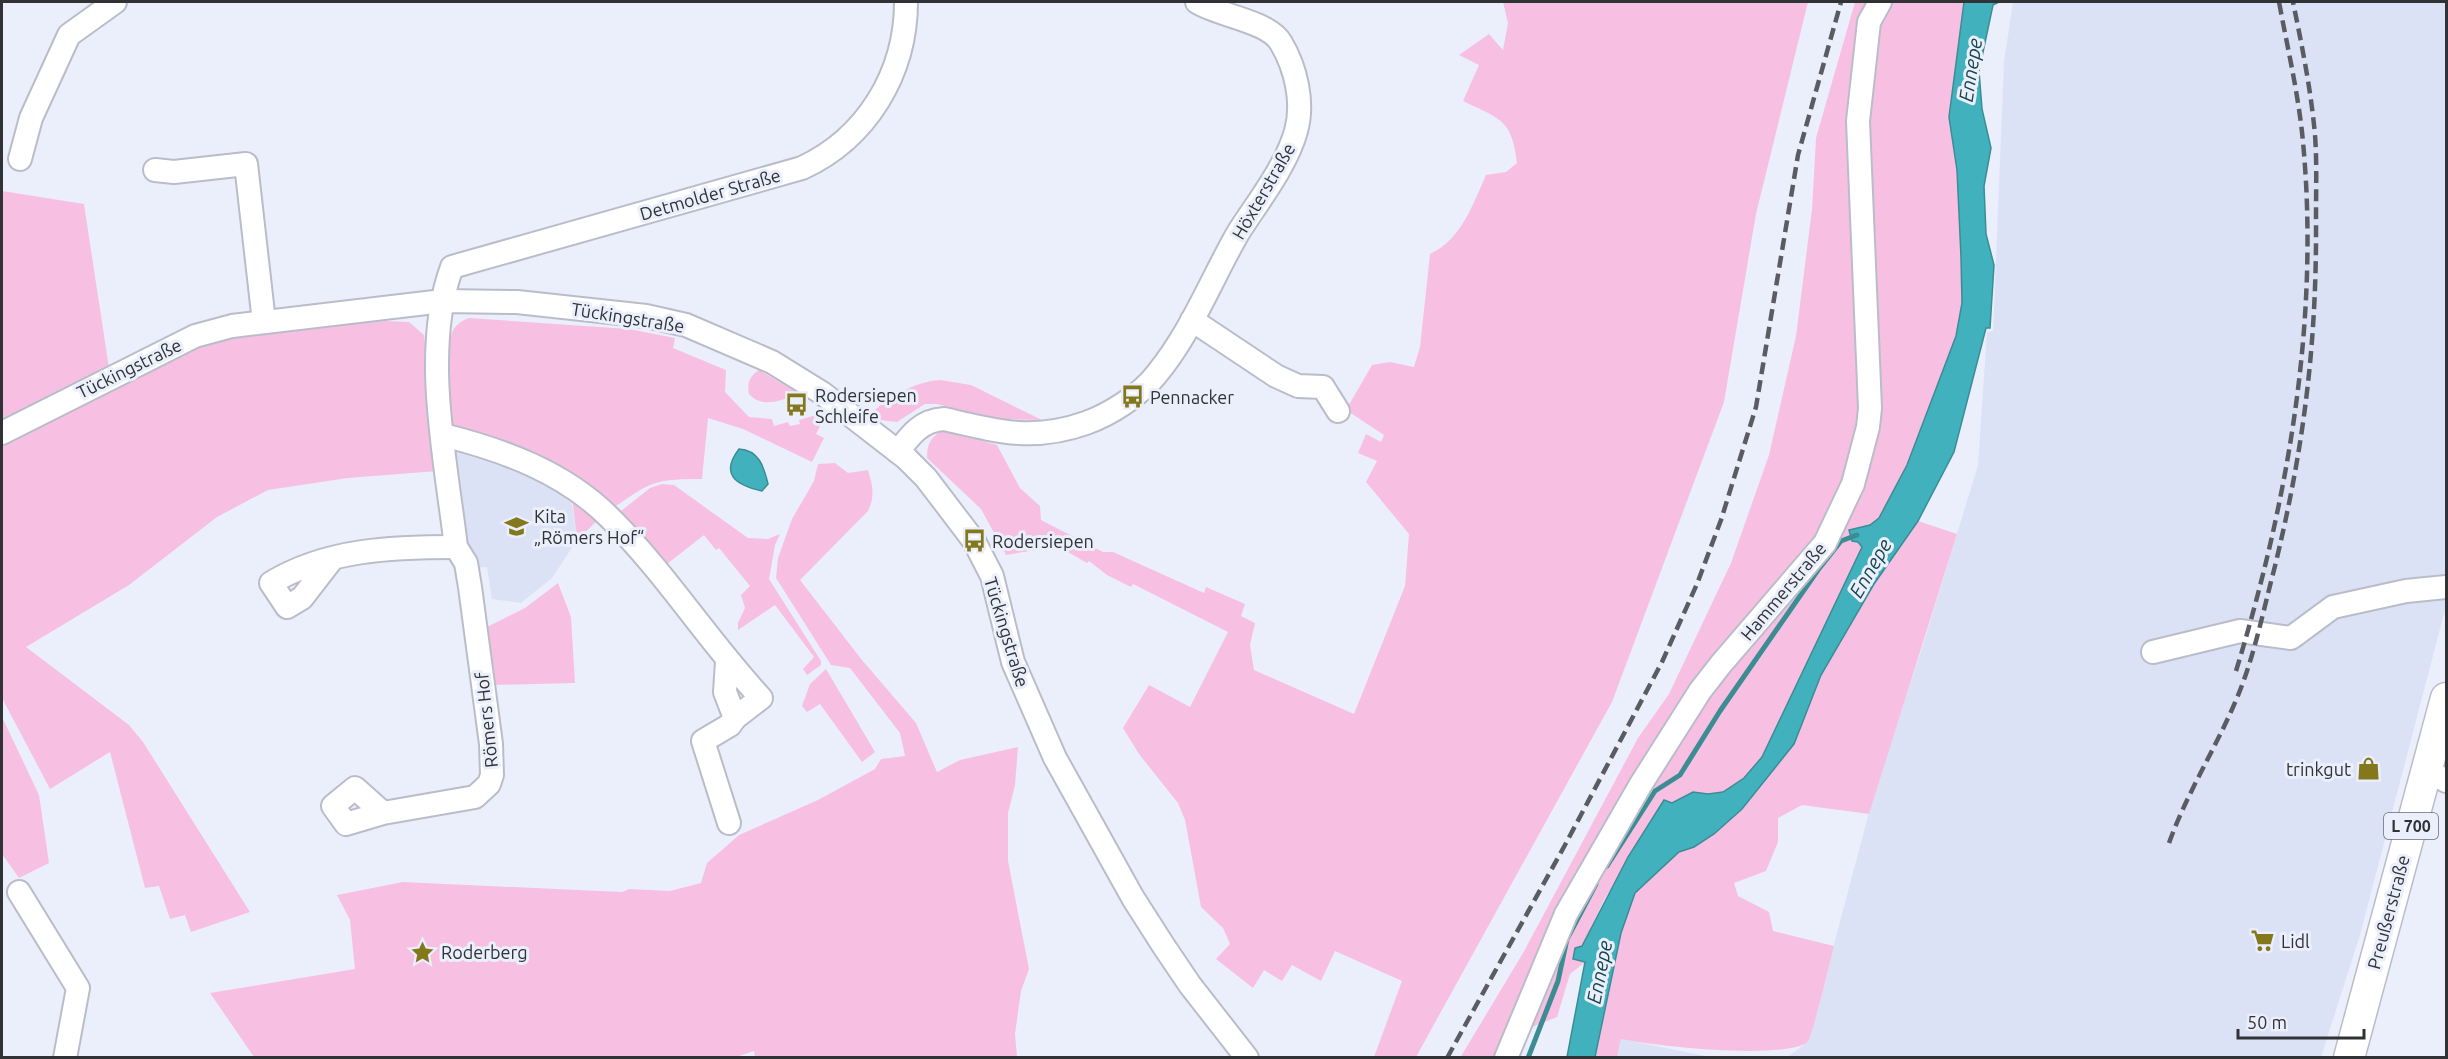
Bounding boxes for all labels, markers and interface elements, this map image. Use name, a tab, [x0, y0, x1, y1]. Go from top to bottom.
water label: Ennepe	[1954, 37, 1986, 103]
street label: Höxterstraße	[1227, 139, 1299, 243]
street label: Detmolder Straße	[637, 164, 783, 224]
street label: Tückingstraße	[570, 298, 686, 336]
street label: Tückingstraße	[73, 334, 185, 402]
bus stop icon: Pennacker	[1119, 384, 1145, 410]
place label: Rodersiepen Schleife	[815, 385, 917, 426]
place label: Pennacker	[1150, 387, 1234, 407]
bus stop icon: Rodersiepen Schleife	[784, 392, 810, 418]
place label: Kita „Römers Hof“	[534, 506, 644, 547]
school or university icon: Kita „Römers Hof“	[503, 513, 529, 539]
bus stop icon: Rodersiepen	[961, 528, 987, 554]
place label: Rodersiepen	[992, 531, 1094, 551]
water label: Ennepe	[1844, 535, 1896, 601]
street label: Hammerstraße	[1736, 538, 1830, 644]
street label: Tückingstraße	[981, 575, 1033, 689]
street label: Römers Hof	[471, 671, 501, 769]
shop icon: trinkgut	[2356, 756, 2382, 782]
place label: trinkgut	[2286, 759, 2351, 779]
road number: L 700	[2384, 813, 2438, 839]
street label: Preußerstraße	[2363, 853, 2413, 971]
supermarket icon: Lidl	[2250, 928, 2276, 954]
place label: Lidl	[2281, 931, 2310, 951]
water label: Ennepe	[1582, 938, 1616, 1006]
place icon: Roderberg	[410, 939, 436, 965]
place label: Roderberg	[441, 942, 528, 962]
scale bar	[2238, 1002, 2364, 1040]
text: 50 m	[2247, 1012, 2287, 1032]

